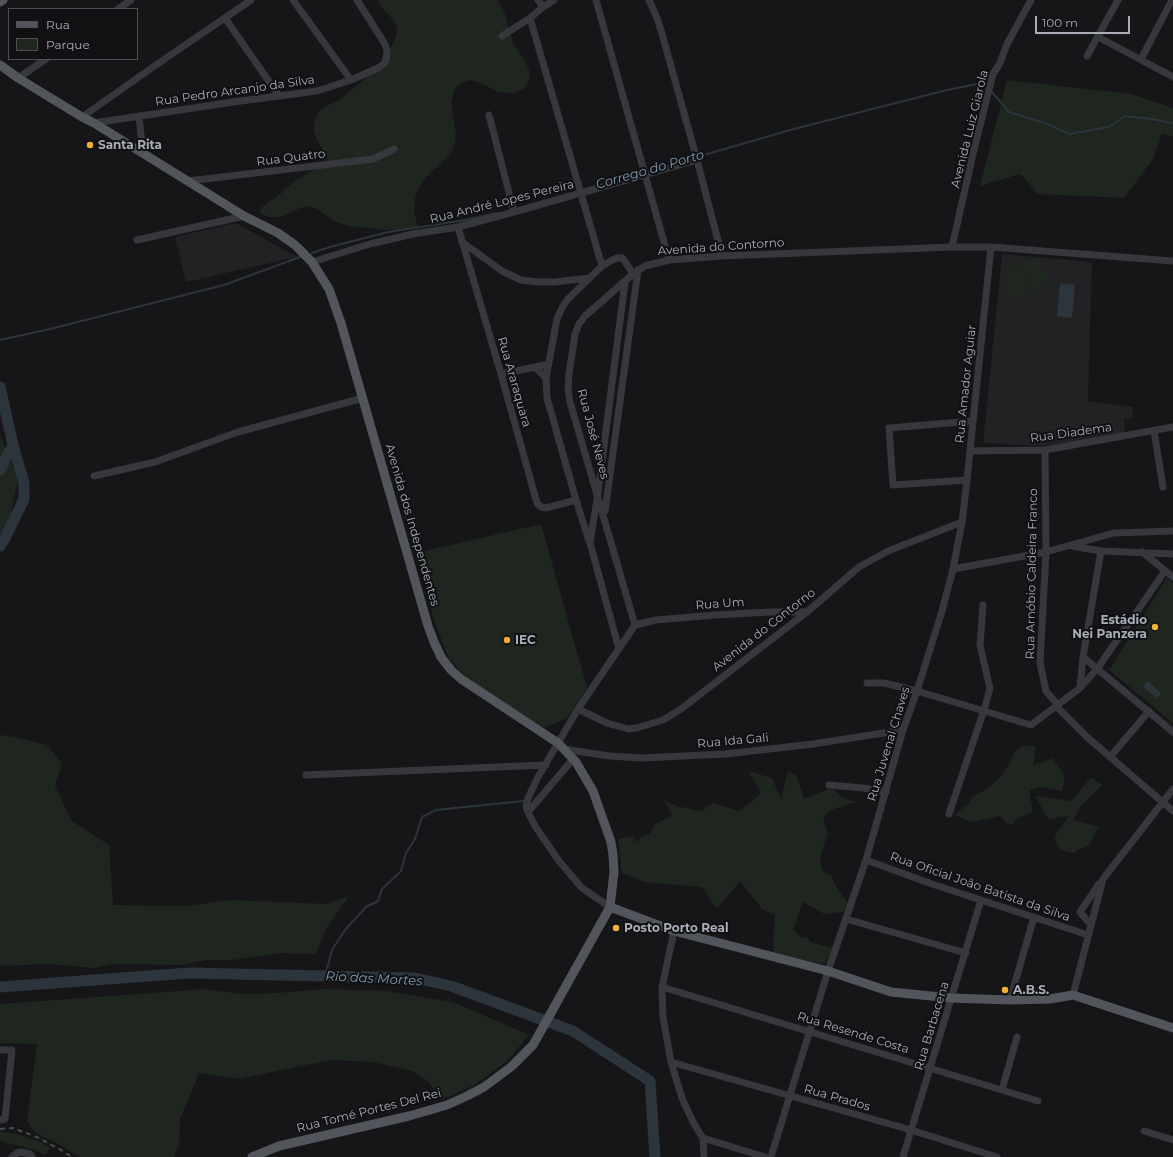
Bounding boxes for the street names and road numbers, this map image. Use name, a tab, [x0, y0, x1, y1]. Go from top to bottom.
street label: Avenida Luiz Giarola	[948, 68, 992, 190]
street label: Rua Pedro Arcanjo da Silva	[154, 73, 316, 109]
street label: Rua Quatro	[256, 147, 326, 169]
street label: Rua André Lopes Pereira	[428, 177, 576, 227]
street label: Avenida do Contorno	[657, 235, 785, 259]
street label: Rua Amador Aguiar	[953, 324, 979, 444]
street label: Rua Araraquara	[494, 335, 534, 429]
street label: Rua José Neves	[574, 387, 612, 481]
street label: Rua Diadema	[1029, 420, 1113, 446]
street label: Avenida dos Independentes	[382, 442, 442, 608]
street label: Rua Arnóbio Caldeira Franco	[1023, 488, 1041, 660]
street label: Avenida do Contorno	[710, 585, 818, 675]
street label: Rua Um	[695, 595, 745, 613]
street label: Rua Juvenal Chaves	[865, 685, 913, 803]
street label: Rua Ida Gali	[697, 731, 769, 751]
street label: Rua Oficial João Batista da Silva	[888, 849, 1072, 925]
street label: Rua Barbacena	[912, 980, 952, 1072]
street label: Rua Resende Costa	[795, 1009, 911, 1057]
street label: Rua Prados	[802, 1082, 872, 1114]
street label: Rua Tomé Portes Del Rei	[295, 1086, 443, 1136]

